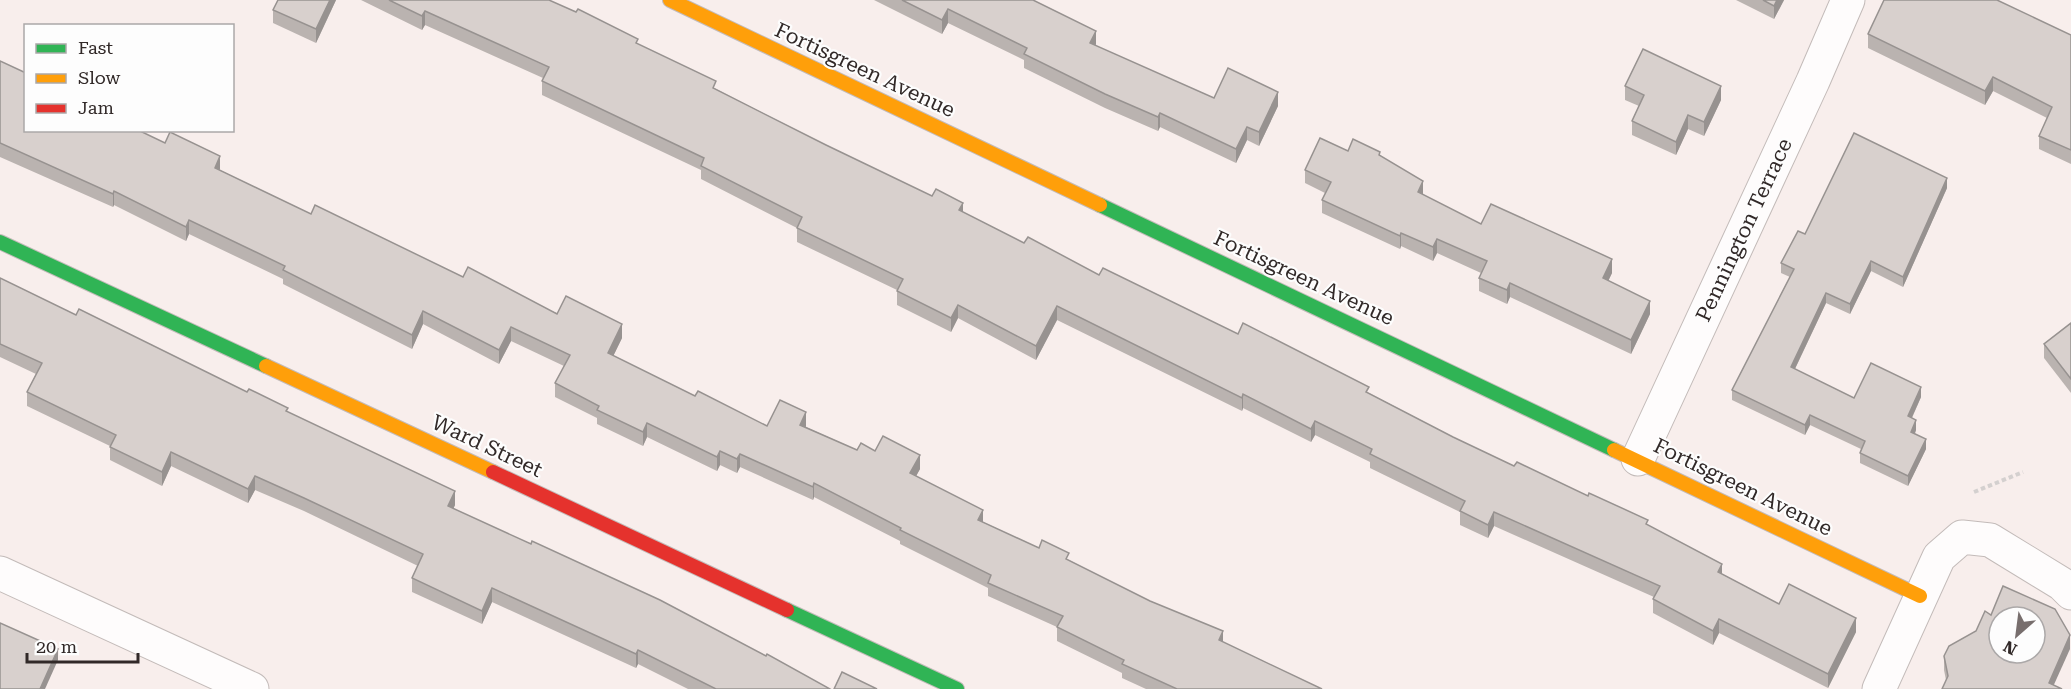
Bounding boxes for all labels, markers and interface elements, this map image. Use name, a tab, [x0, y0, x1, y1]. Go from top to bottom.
street label: Fortisgreen Avenue	[771, 18, 959, 122]
legend	[24, 24, 234, 132]
text: Fast	[78, 37, 113, 58]
text: Slow	[78, 67, 120, 88]
text: Jam	[78, 97, 114, 118]
street label: Pennington Terrace	[1691, 135, 1797, 325]
street label: Fortisgreen Avenue	[1210, 226, 1398, 330]
street label: Ward Street	[428, 410, 546, 482]
street label: Fortisgreen Avenue	[1650, 433, 1836, 541]
north arrow	[1987, 605, 2047, 665]
scale bar	[27, 626, 138, 664]
text: 20 m	[36, 636, 77, 657]
text: N	[2000, 637, 2020, 659]

